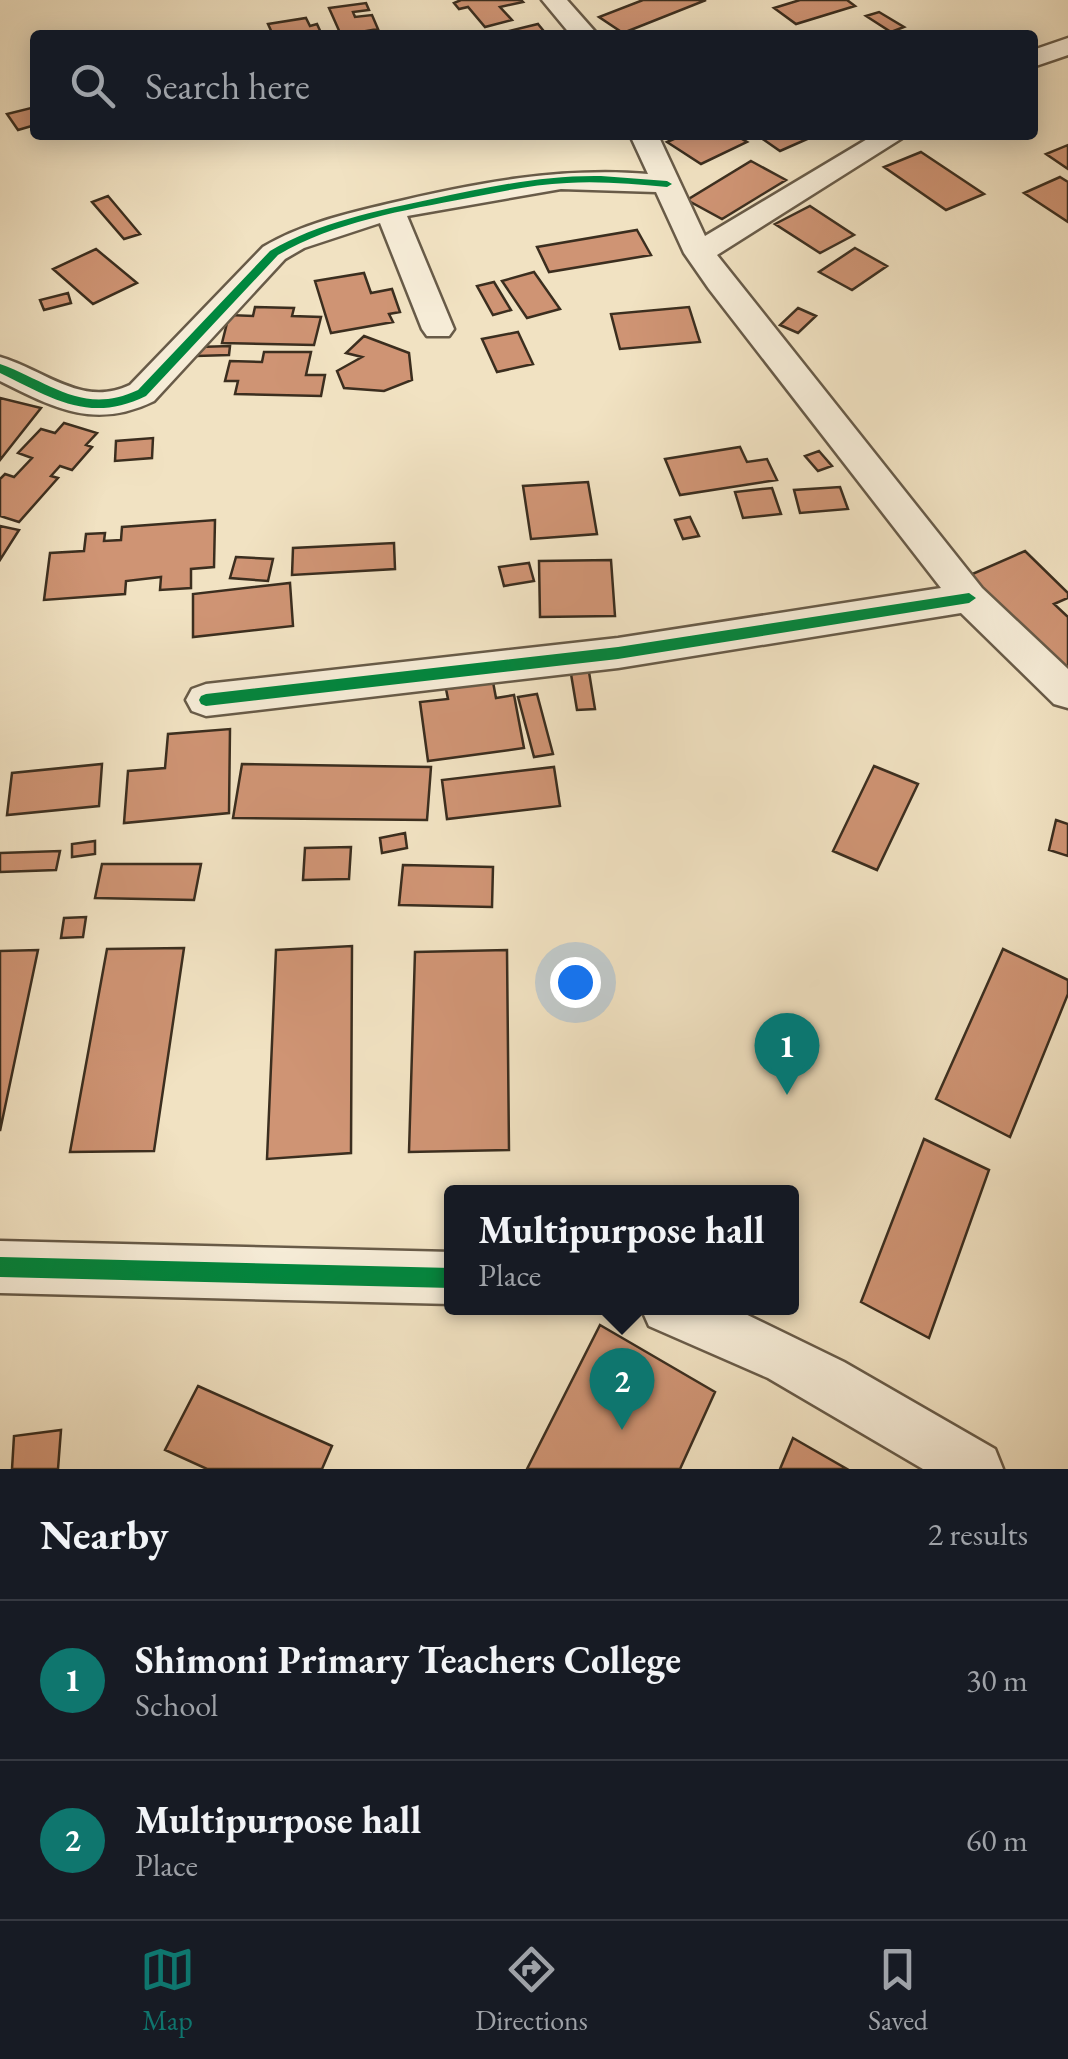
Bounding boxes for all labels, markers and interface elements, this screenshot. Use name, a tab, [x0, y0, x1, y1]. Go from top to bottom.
search box	[30, 30, 1038, 140]
icon: search	[65, 58, 120, 113]
text: Search here	[145, 61, 310, 110]
your location	[550, 957, 601, 1008]
pin: 1	[754, 1012, 820, 1095]
popup	[444, 1185, 799, 1315]
text: Multipurpose hall	[478, 1205, 765, 1254]
text: Place	[478, 1254, 541, 1296]
pin: 2	[590, 1348, 654, 1430]
text: Nearby	[40, 1507, 169, 1562]
text: 2 results	[928, 1513, 1028, 1555]
text: Shimoni Primary Teachers College	[135, 1635, 681, 1684]
text: 1	[64, 1659, 81, 1701]
text: 30 m	[966, 1659, 1028, 1701]
text: School	[135, 1684, 218, 1726]
text: Multipurpose hall	[135, 1795, 421, 1844]
text: 2	[64, 1819, 81, 1861]
text: 60 m	[966, 1819, 1028, 1861]
text: Place	[135, 1844, 198, 1886]
tab: Map	[140, 1942, 195, 2038]
tab: Directions	[475, 1942, 588, 2038]
tab: Saved	[868, 1942, 928, 2038]

